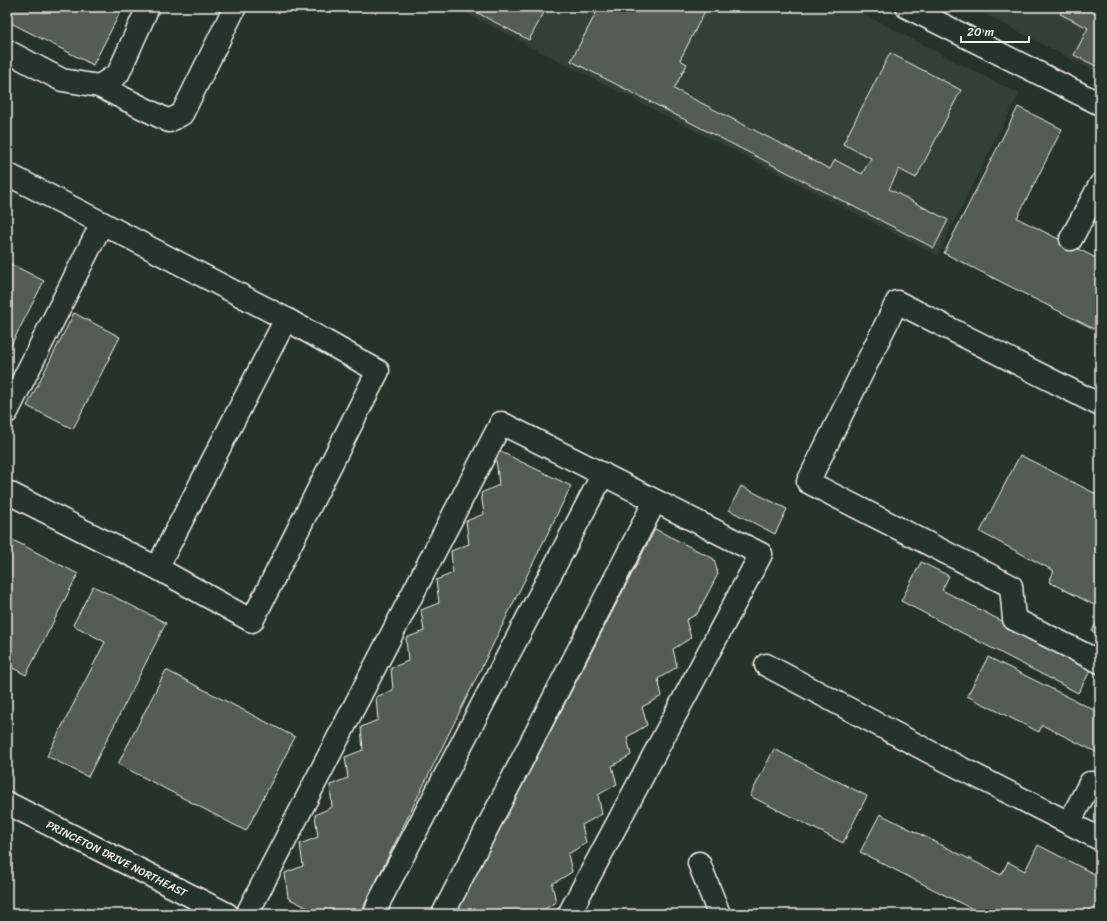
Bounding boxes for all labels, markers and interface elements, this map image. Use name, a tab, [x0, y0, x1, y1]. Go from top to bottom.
scale bar	[961, 18, 1029, 44]
text: 20 m	[967, 21, 994, 43]
street label: PRINCETON DRIVE NORTHEAST	[43, 815, 191, 902]

